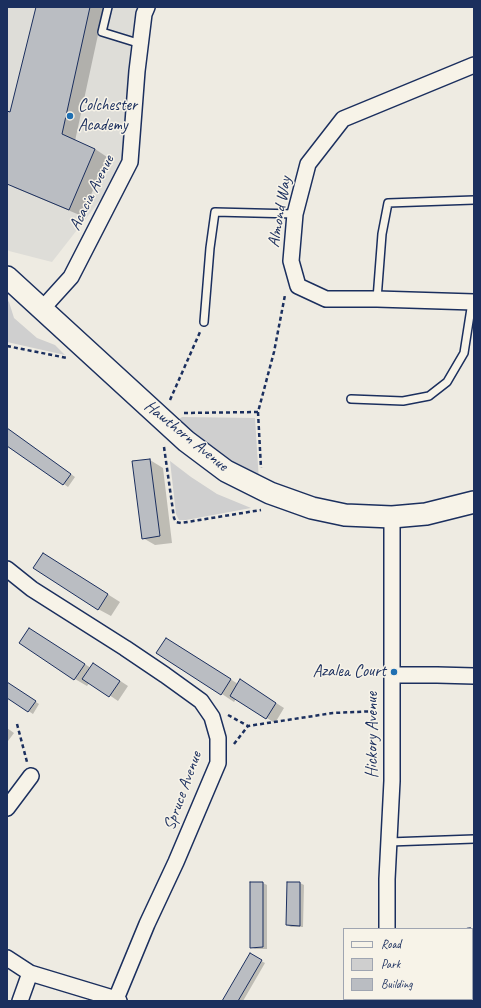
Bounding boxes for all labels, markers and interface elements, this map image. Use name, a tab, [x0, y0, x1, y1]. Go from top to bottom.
place label: Colchester Academy	[78, 96, 137, 136]
marker: Colchester Academy	[65, 111, 75, 121]
street label: Acacia Avenue	[65, 152, 119, 234]
street label: Almond Way	[264, 175, 296, 249]
street label: Hawthorn Avenue	[140, 396, 232, 476]
place label: Azalea Court	[313, 662, 386, 682]
marker: Azalea Court	[389, 667, 399, 677]
street label: Hickory Avenue	[363, 692, 383, 778]
street label: Spruce Avenue	[159, 749, 207, 833]
legend	[343, 928, 473, 1000]
text: Road	[381, 936, 401, 952]
text: Park	[381, 956, 400, 972]
text: Building	[381, 976, 413, 992]

